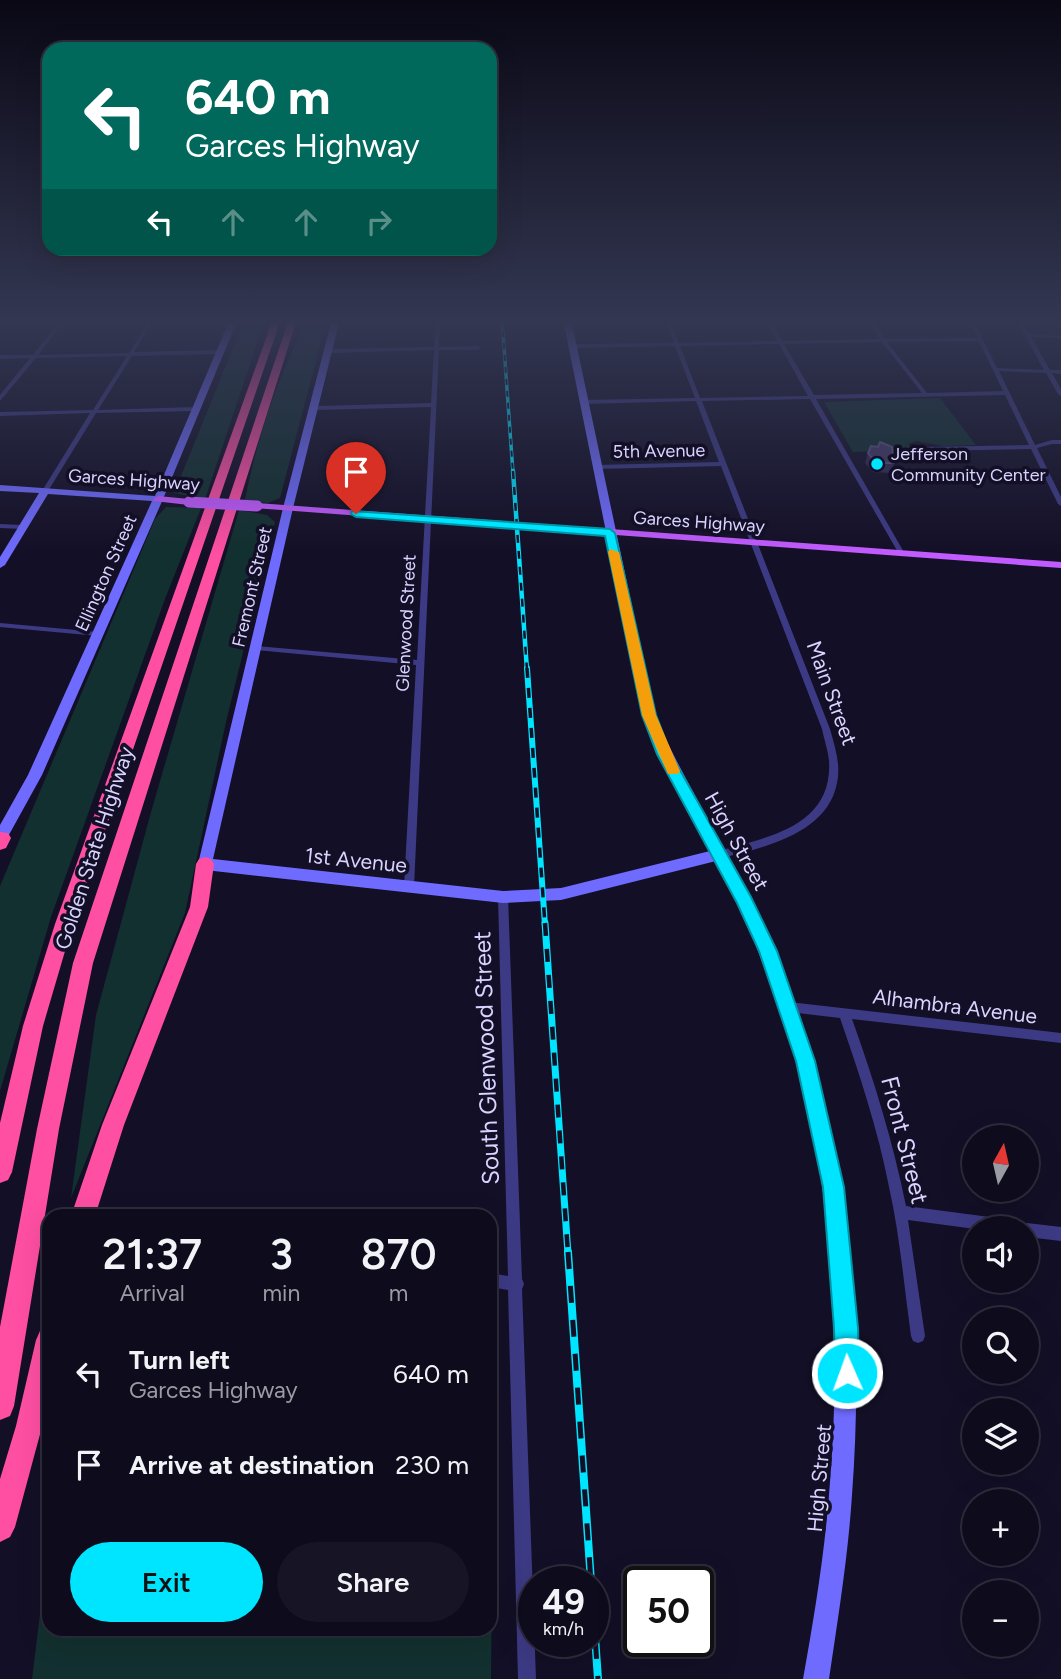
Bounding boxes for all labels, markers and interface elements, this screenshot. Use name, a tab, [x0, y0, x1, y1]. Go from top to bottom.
text: 640 m	[185, 67, 331, 126]
icon: left	[70, 70, 161, 161]
text: Garces Highway	[185, 127, 420, 165]
icon: left	[141, 203, 179, 241]
icon: ahead	[214, 203, 252, 241]
icon: ahead	[287, 203, 325, 241]
icon: right	[360, 203, 398, 241]
street label: 5th Avenue	[613, 439, 706, 463]
pin	[326, 442, 386, 514]
place label: Jefferson Community Center	[891, 443, 1046, 486]
icon: arrive	[337, 453, 375, 491]
marker: Jefferson Community Center	[869, 456, 885, 472]
street label: Garces Highway	[67, 464, 201, 496]
street label: Garces Highway	[632, 506, 766, 538]
street label: Ellington Street	[70, 511, 142, 635]
street label: Fremont Street	[227, 524, 277, 649]
street label: Glenwood Street	[391, 554, 421, 692]
street label: Main Street	[802, 637, 862, 749]
street label: Golden State Highway	[49, 743, 139, 953]
street label: High Street	[700, 787, 774, 895]
street label: 1st Avenue	[304, 842, 408, 878]
street label: South Glenwood Street	[467, 931, 505, 1185]
street label: Alhambra Avenue	[871, 984, 1039, 1028]
street label: Front Street	[875, 1073, 935, 1207]
north arrow	[962, 1125, 1040, 1202]
map controls	[962, 1125, 1039, 1657]
button: sound	[962, 1216, 1039, 1293]
text: 21:37	[102, 1229, 202, 1280]
text: 3	[270, 1229, 293, 1280]
text: 870	[361, 1229, 437, 1280]
text: Arrival	[120, 1279, 185, 1307]
text: min	[262, 1279, 300, 1307]
text: m	[389, 1279, 408, 1307]
button: search	[962, 1307, 1039, 1384]
position arrow	[810, 1336, 884, 1410]
text: Turn left	[129, 1344, 230, 1376]
icon: left	[70, 1355, 108, 1393]
text: 640 m	[393, 1358, 469, 1390]
text: Garces Highway	[129, 1376, 298, 1404]
button: layers	[962, 1398, 1039, 1475]
street label: High Street	[802, 1423, 836, 1533]
icon: arrive	[70, 1446, 108, 1484]
text: Arrive at destination	[129, 1449, 374, 1481]
text: 230 m	[395, 1449, 469, 1481]
button: +	[962, 1489, 1039, 1566]
button: Exit	[70, 1542, 263, 1622]
button: Share	[277, 1542, 469, 1622]
speed limit sign: 50	[623, 1566, 714, 1657]
button: −	[962, 1580, 1039, 1657]
text: 49	[542, 1581, 585, 1623]
text: km/h	[543, 1618, 584, 1640]

